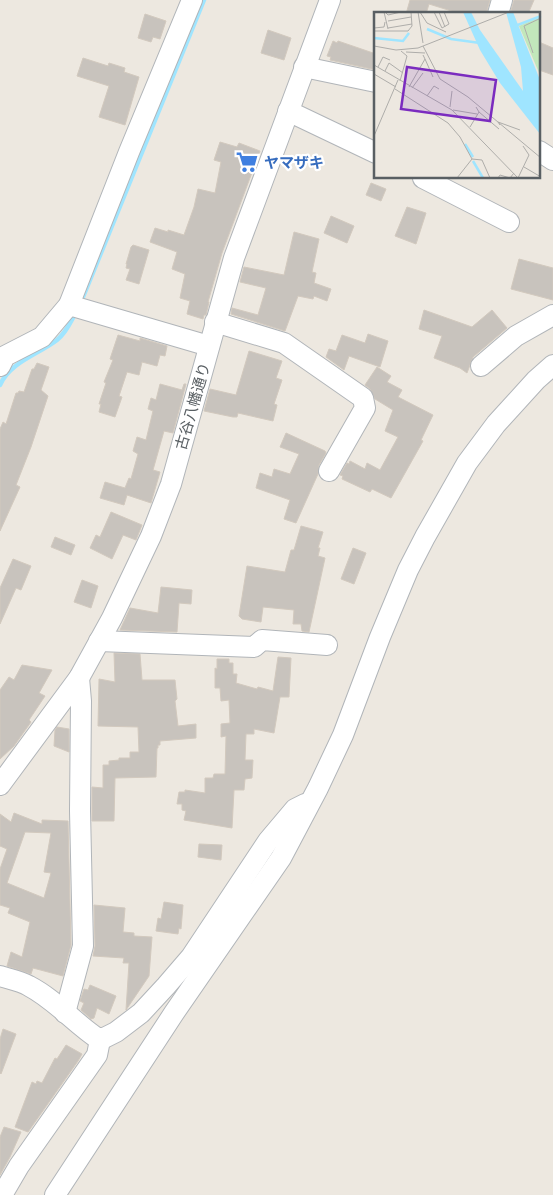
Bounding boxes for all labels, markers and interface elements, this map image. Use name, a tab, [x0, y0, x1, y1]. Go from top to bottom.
inset map	[374, 12, 540, 179]
supermarket icon: ヤマザキ	[234, 149, 260, 175]
place label: ヤマザキ	[264, 152, 324, 172]
street label: 古谷八幡通り	[170, 360, 214, 452]

